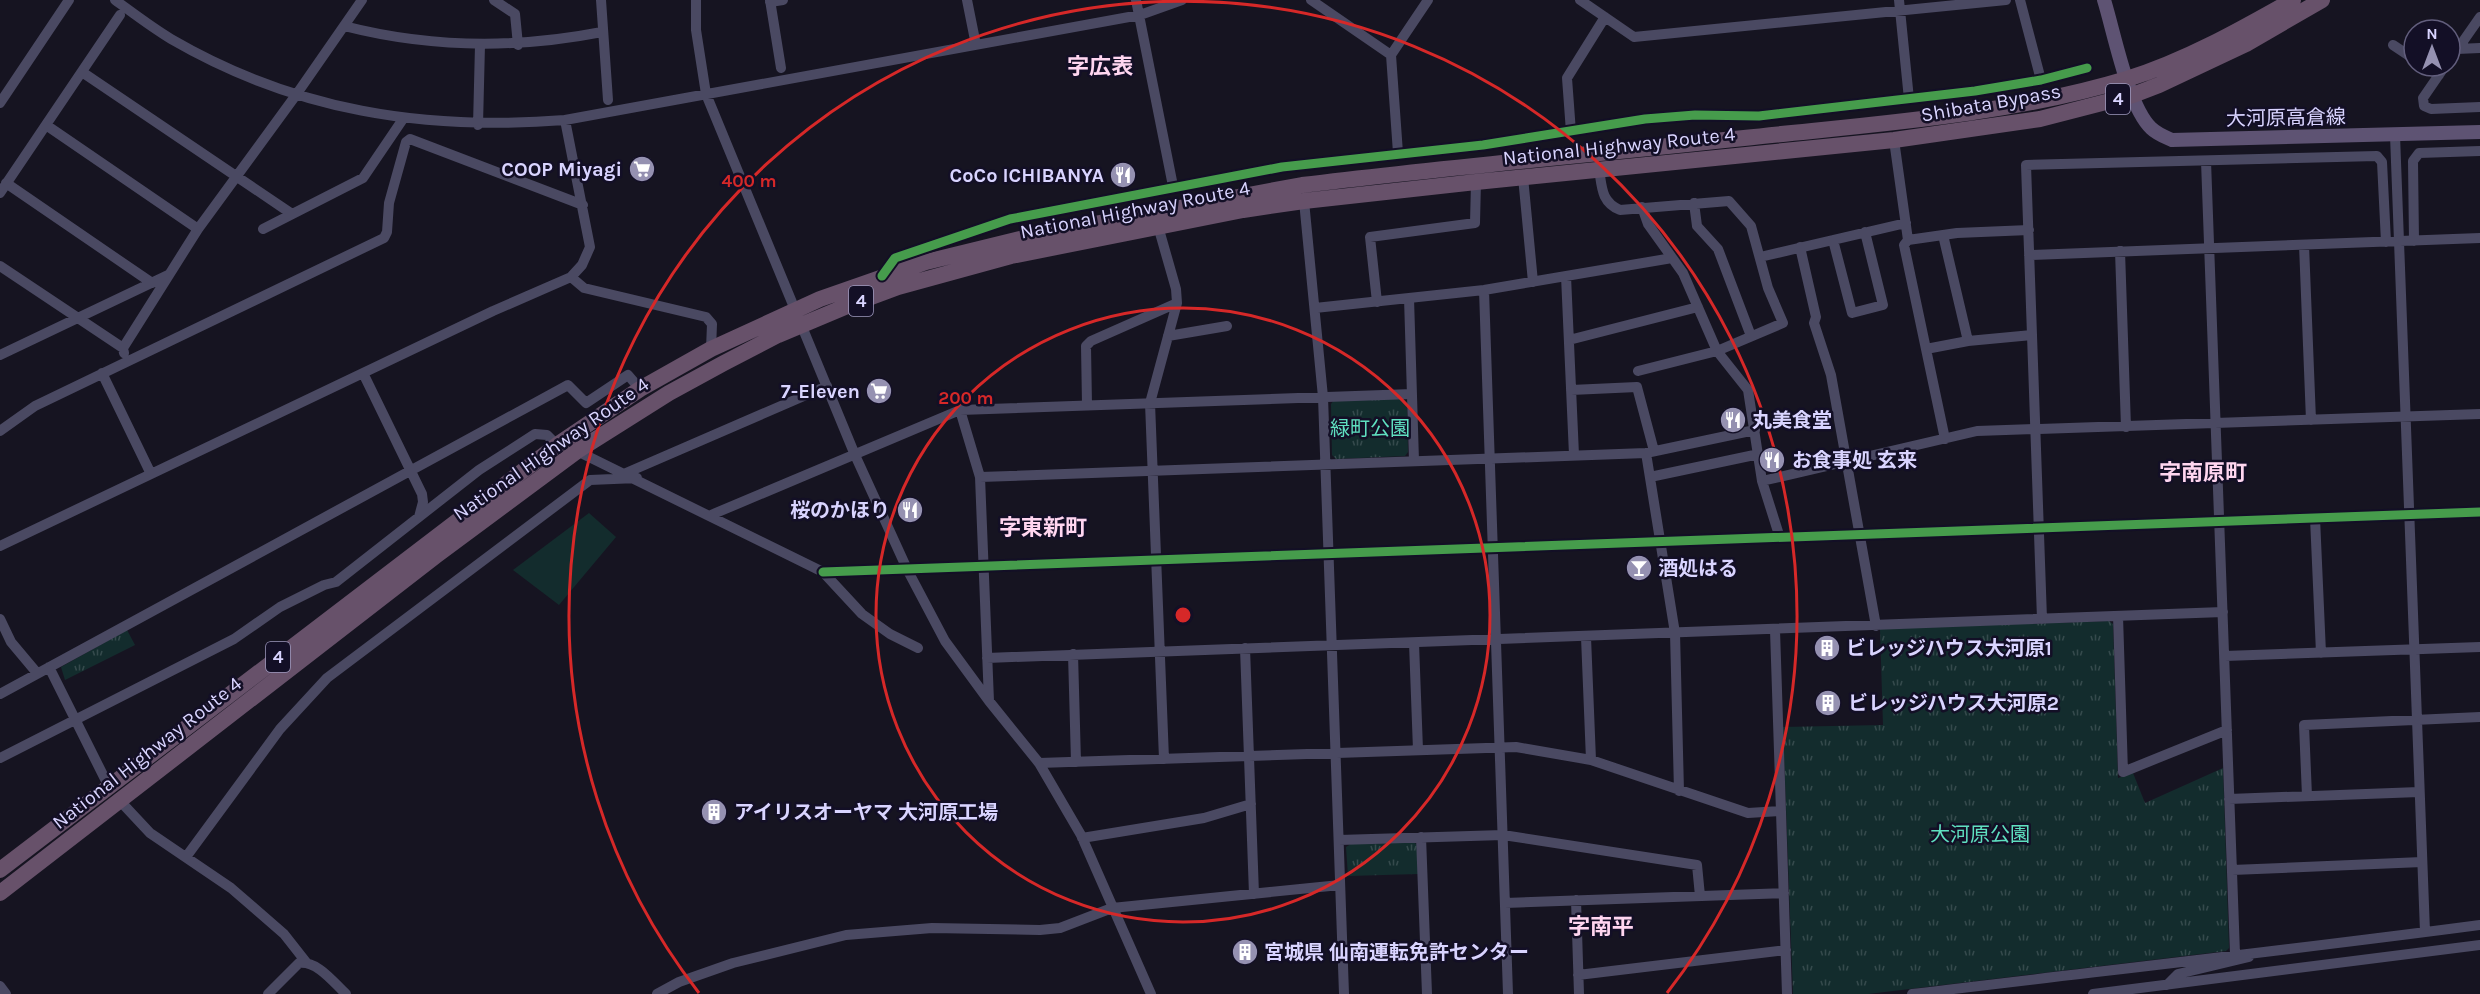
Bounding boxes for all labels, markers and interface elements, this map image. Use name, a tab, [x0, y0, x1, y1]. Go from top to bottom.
north arrow	[2402, 18, 2462, 78]
text: N	[2426, 24, 2438, 43]
district label: 字広表	[1067, 54, 1133, 80]
street label: Shibata Bypass	[1919, 79, 2063, 127]
road number: 4	[2106, 84, 2130, 114]
street label: 大河原高倉線	[2226, 105, 2346, 131]
street label: National Highway Route 4	[1502, 122, 1736, 170]
supermarket icon: COOP Miyagi	[627, 154, 657, 184]
place label: COOP Miyagi	[501, 158, 622, 181]
restaurant icon: CoCo ICHIBANYA	[1108, 160, 1138, 190]
place label: CoCo ICHIBANYA	[949, 164, 1104, 187]
text: 400 m	[721, 170, 777, 192]
street label: National Highway Route 4	[1018, 176, 1252, 244]
road number: 4	[849, 286, 873, 316]
street label: National Highway Route 4	[449, 373, 653, 525]
supermarket icon: 7-Eleven	[864, 376, 894, 406]
place label: 7-Eleven	[781, 380, 860, 403]
text: 200 m	[938, 387, 994, 409]
restaurant icon: 丸美食堂	[1718, 405, 1748, 435]
place label: 丸美食堂	[1752, 409, 1832, 432]
park label: 緑町公園	[1330, 417, 1410, 440]
restaurant icon: お食事処 玄来	[1757, 445, 1787, 475]
place label: お食事処 玄来	[1792, 449, 1917, 472]
district label: 字南原町	[2159, 460, 2247, 486]
restaurant icon: 桜のかほり	[895, 495, 925, 525]
place label: 桜のかほり	[790, 499, 890, 522]
district label: 字東新町	[999, 515, 1087, 541]
bar icon: 酒処はる	[1624, 553, 1654, 583]
place label: 酒処はる	[1658, 557, 1738, 580]
centre of rings	[1173, 605, 1193, 625]
building icon: ビレッジハウス大河原1	[1812, 633, 1842, 663]
place label: ビレッジハウス大河原1	[1846, 637, 2052, 660]
road number: 4	[266, 642, 290, 672]
street label: National Highway Route 4	[48, 672, 246, 834]
building icon: ビレッジハウス大河原2	[1813, 688, 1843, 718]
place label: ビレッジハウス大河原2	[1848, 692, 2059, 715]
building icon: アイリスオーヤマ 大河原工場	[699, 797, 729, 827]
place label: アイリスオーヤマ 大河原工場	[734, 801, 998, 824]
park label: 大河原公園	[1930, 823, 2030, 846]
district label: 字南平	[1568, 914, 1634, 940]
building icon: 宮城県 仙南運転免許センター	[1230, 937, 1260, 967]
place label: 宮城県 仙南運転免許センター	[1264, 941, 1529, 964]

